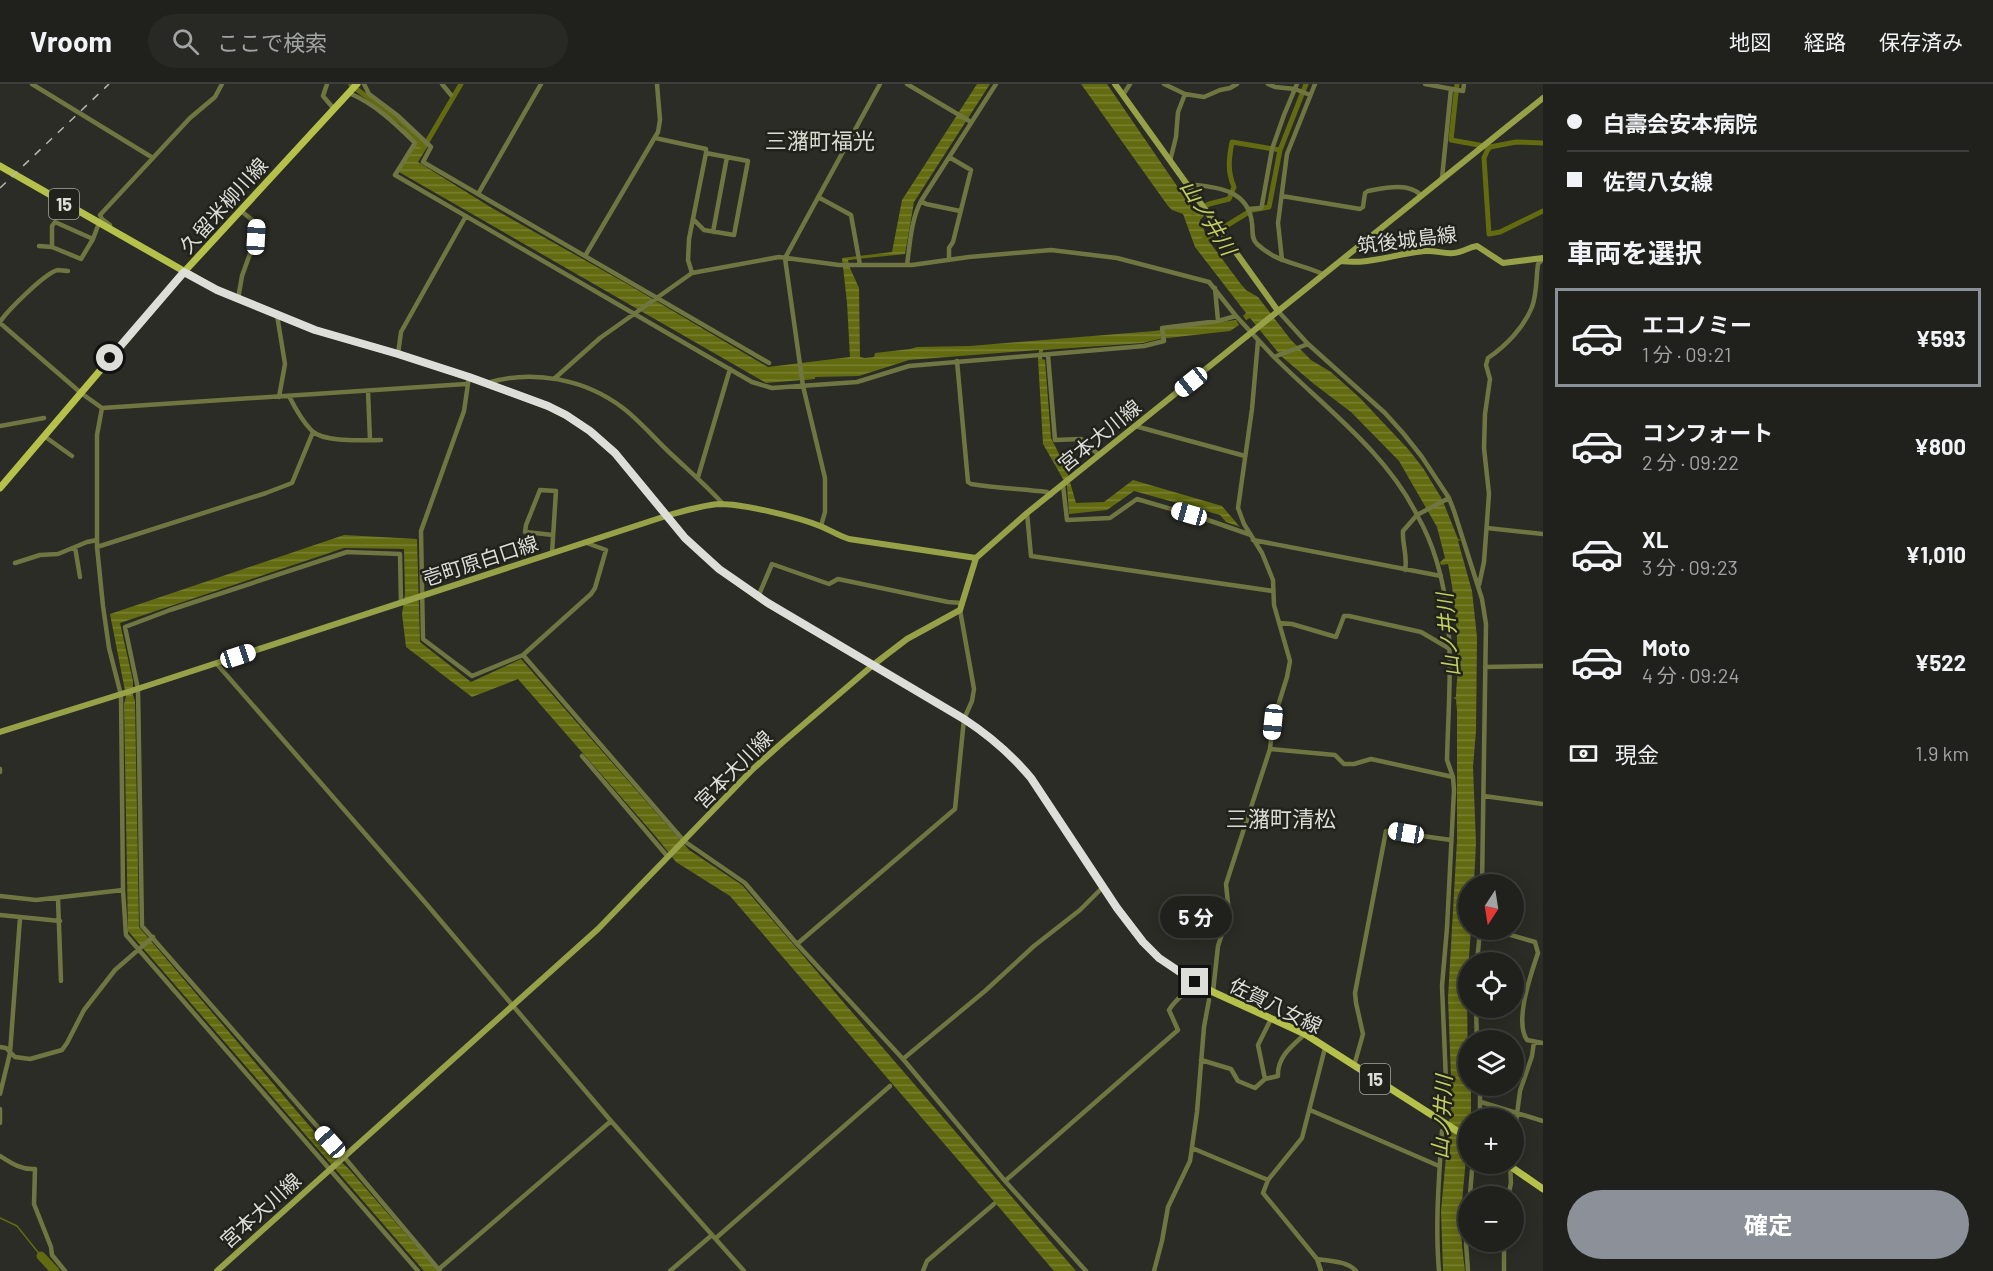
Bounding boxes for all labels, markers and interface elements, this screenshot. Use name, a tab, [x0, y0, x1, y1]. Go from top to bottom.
search box	[148, 14, 568, 68]
text: Vroom	[30, 24, 112, 58]
icon: search	[169, 25, 202, 58]
text: ここで検索	[217, 29, 327, 55]
text: 地図	[1729, 29, 1771, 54]
text: 経路	[1804, 29, 1846, 54]
text: 保存済み	[1879, 29, 1963, 54]
text: 白壽会安本病院	[1603, 110, 1757, 136]
district label: 三潴町福光	[765, 127, 875, 153]
street label: 久留米柳川線	[174, 152, 272, 258]
text: 佐賀八女線	[1603, 168, 1713, 194]
water label: 山ノ井川	[1176, 175, 1243, 261]
road number: 15	[49, 189, 79, 219]
car	[246, 219, 266, 255]
street label: 筑後城島線	[1356, 221, 1458, 257]
text: 車両を選択	[1567, 236, 1702, 268]
icon: car	[1570, 311, 1624, 365]
text: エコノミー	[1642, 311, 1752, 337]
text: ¥593	[1915, 325, 1966, 351]
text: 1 分 · 09:21	[1642, 342, 1731, 366]
route start	[96, 344, 123, 371]
car	[1171, 364, 1211, 400]
street label: 宮本大川線	[1053, 394, 1145, 476]
icon: car	[1570, 419, 1624, 473]
text: コンフォート	[1642, 419, 1773, 445]
text: ¥800	[1914, 433, 1966, 459]
text: 2 分 · 09:22	[1642, 450, 1739, 474]
car	[1169, 500, 1209, 528]
text: XL	[1642, 526, 1668, 552]
icon: car	[1570, 527, 1624, 581]
street label: 壱町原白口線	[419, 530, 541, 590]
text: ¥1,010	[1905, 541, 1966, 567]
text: 3 分 · 09:23	[1642, 555, 1738, 579]
water label: 山ノ井川	[1431, 590, 1463, 678]
text: Moto	[1642, 634, 1690, 660]
icon: car	[1570, 635, 1624, 689]
car	[218, 642, 258, 670]
text: ¥522	[1914, 649, 1966, 675]
text: 4 分 · 09:24	[1642, 663, 1739, 687]
car	[1262, 703, 1284, 741]
street label: 宮本大川線	[689, 725, 777, 813]
icon: cash	[1567, 737, 1600, 770]
text: 現金	[1615, 741, 1659, 767]
text: 1.9 km	[1915, 741, 1969, 765]
district label: 三潴町清松	[1226, 805, 1336, 831]
car	[1387, 821, 1425, 845]
north arrow	[1458, 874, 1524, 940]
map controls	[1458, 874, 1524, 1252]
callout: 5 分	[1159, 895, 1231, 937]
text: 5 分	[1179, 905, 1213, 929]
button: locate	[1458, 952, 1524, 1018]
route end	[1181, 968, 1208, 995]
street label: 佐賀八女線	[1226, 972, 1326, 1038]
button: layers	[1458, 1030, 1524, 1096]
road number: 15	[1360, 1064, 1390, 1094]
water label: 山ノ井川	[1426, 1072, 1456, 1160]
button: +	[1458, 1108, 1524, 1174]
car	[311, 1123, 349, 1161]
street label: 宮本大川線	[215, 1168, 305, 1252]
button: −	[1458, 1186, 1524, 1252]
button: 確定	[1567, 1190, 1969, 1259]

